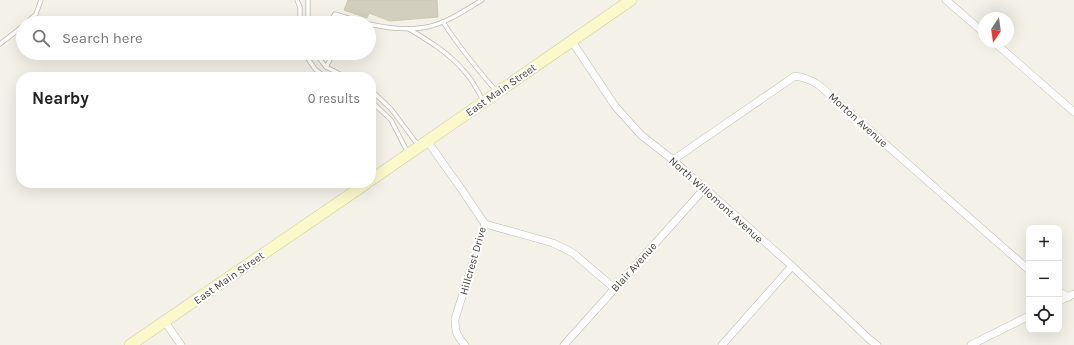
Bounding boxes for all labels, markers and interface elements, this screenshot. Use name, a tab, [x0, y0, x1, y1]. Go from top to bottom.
north arrow	[978, 12, 1014, 48]
search box	[16, 16, 376, 60]
icon: search	[30, 27, 52, 49]
text: Search here	[62, 29, 143, 47]
street label: East Main Street	[463, 61, 539, 119]
text: Nearby	[32, 88, 89, 108]
street label: Morton Avenue	[826, 90, 890, 150]
text: 0 results	[308, 91, 360, 106]
street label: North Willomont Avenue	[666, 154, 766, 246]
street label: Hillcrest Drive	[457, 225, 489, 297]
map controls	[1026, 225, 1062, 333]
button: +	[1026, 225, 1062, 261]
street label: Blair Avenue	[608, 239, 660, 294]
street label: East Main Street	[191, 249, 267, 307]
button: −	[1026, 261, 1062, 297]
button: locate	[1026, 297, 1062, 333]

